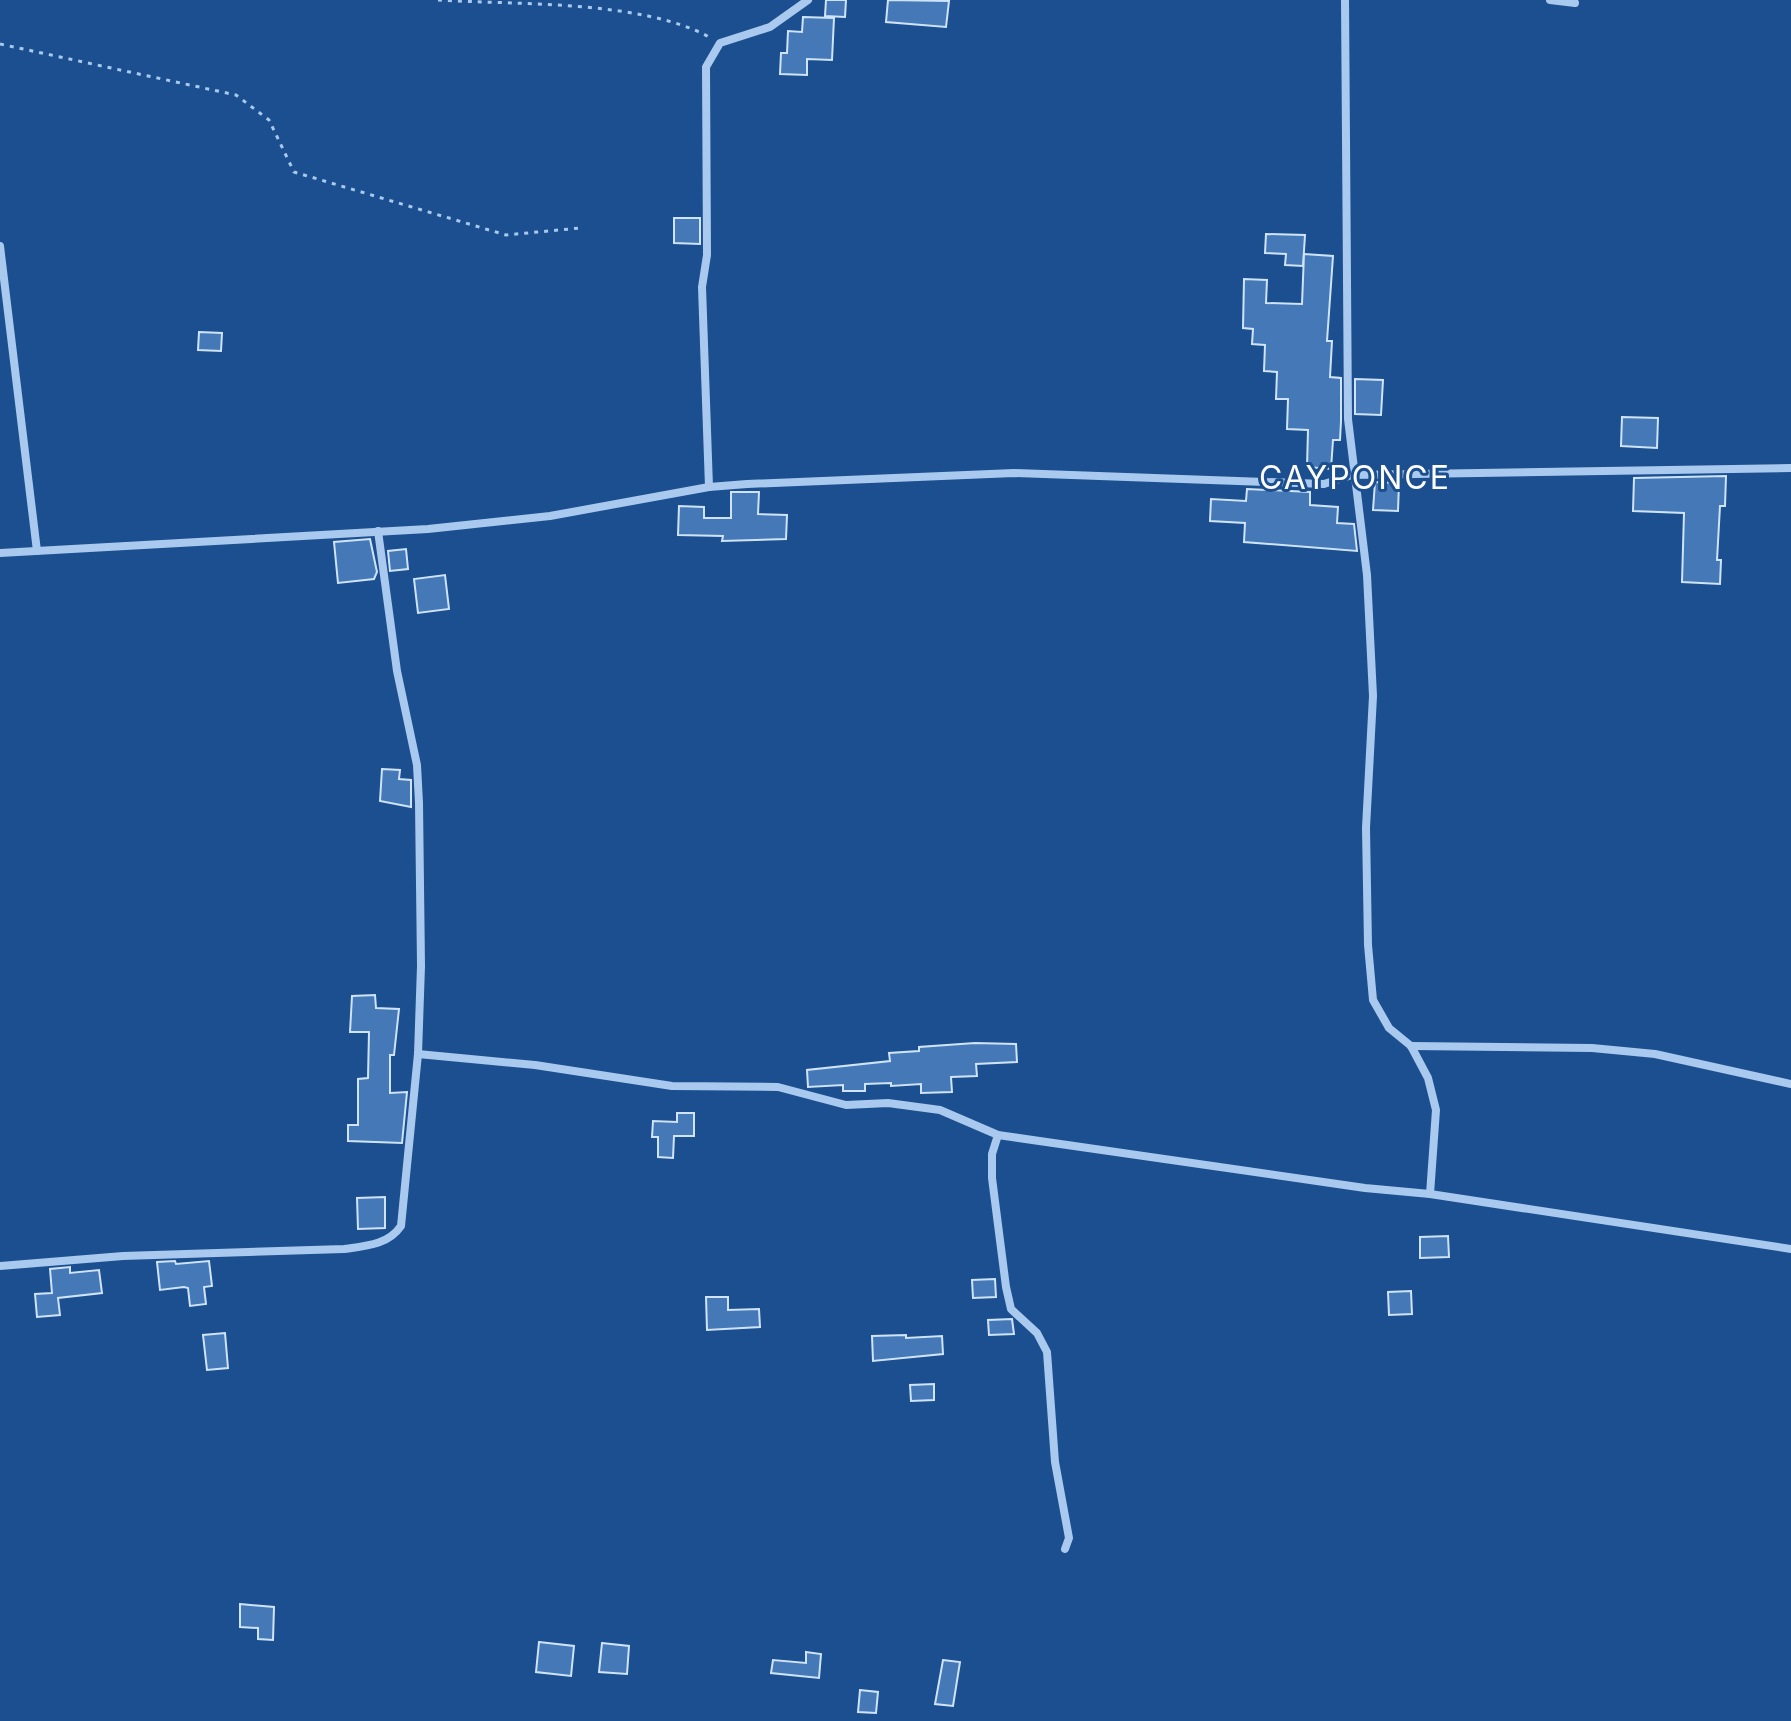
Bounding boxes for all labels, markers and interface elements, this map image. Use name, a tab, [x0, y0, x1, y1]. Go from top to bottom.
district label: CAYPONCE	[1259, 458, 1451, 497]

